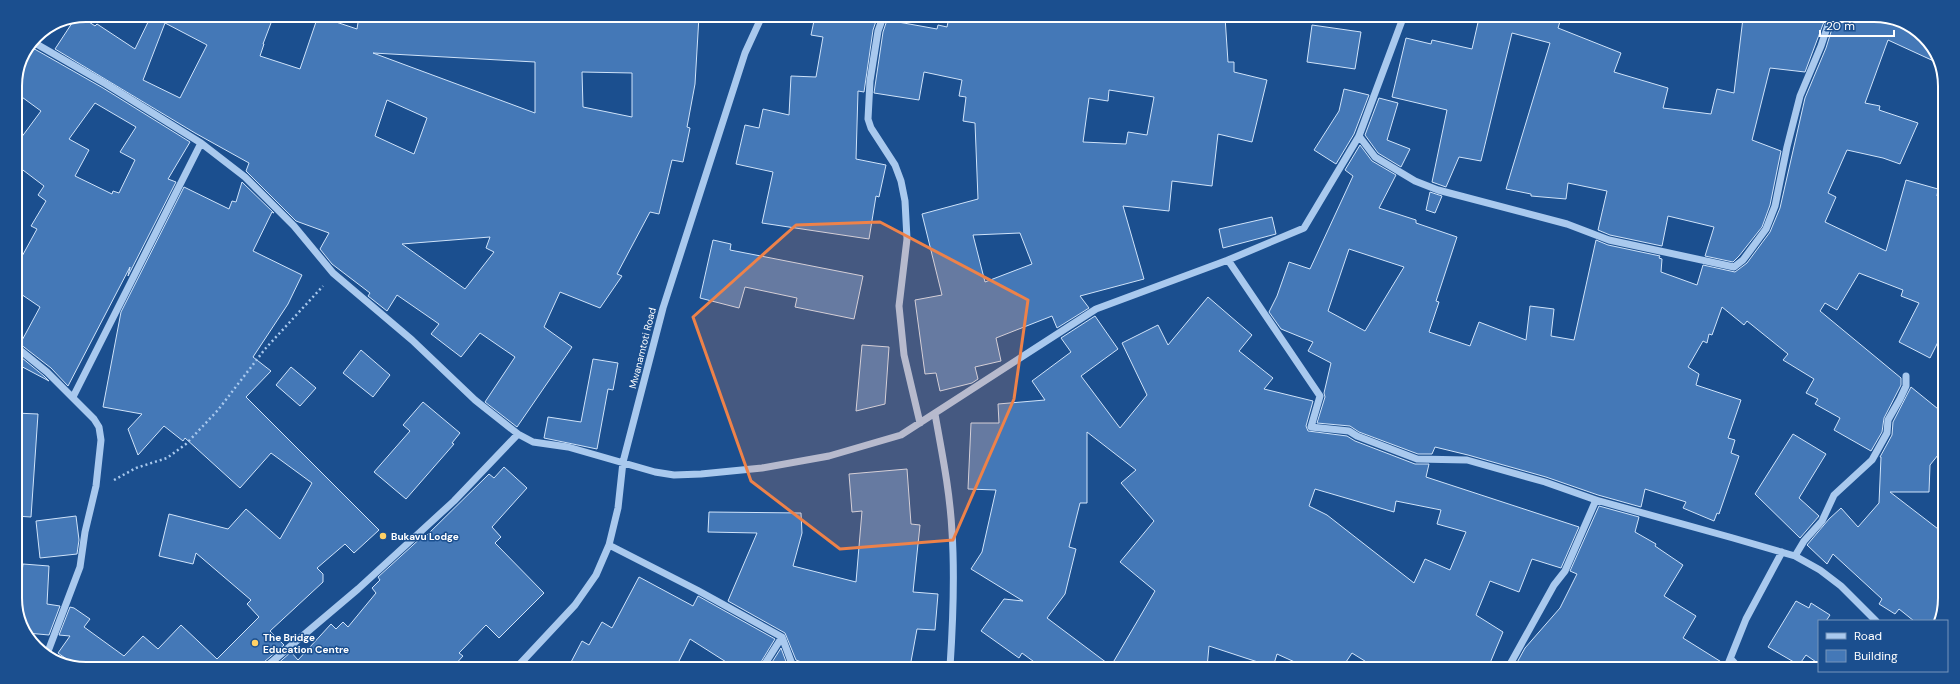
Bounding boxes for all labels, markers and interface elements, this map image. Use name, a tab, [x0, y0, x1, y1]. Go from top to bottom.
scale bar	[1820, 12, 1894, 38]
text: 20 m	[1826, 18, 1855, 34]
street label: Mwanamtoti Road	[626, 306, 659, 390]
place label: Bukavu Lodge	[391, 530, 459, 543]
marker: Bukavu Lodge	[378, 531, 388, 541]
legend	[1818, 620, 1948, 672]
text: Road	[1854, 628, 1882, 644]
place label: The Bridge Education Centre	[263, 631, 349, 656]
marker: The Bridge Education Centre	[250, 638, 260, 648]
text: Building	[1854, 648, 1898, 664]

